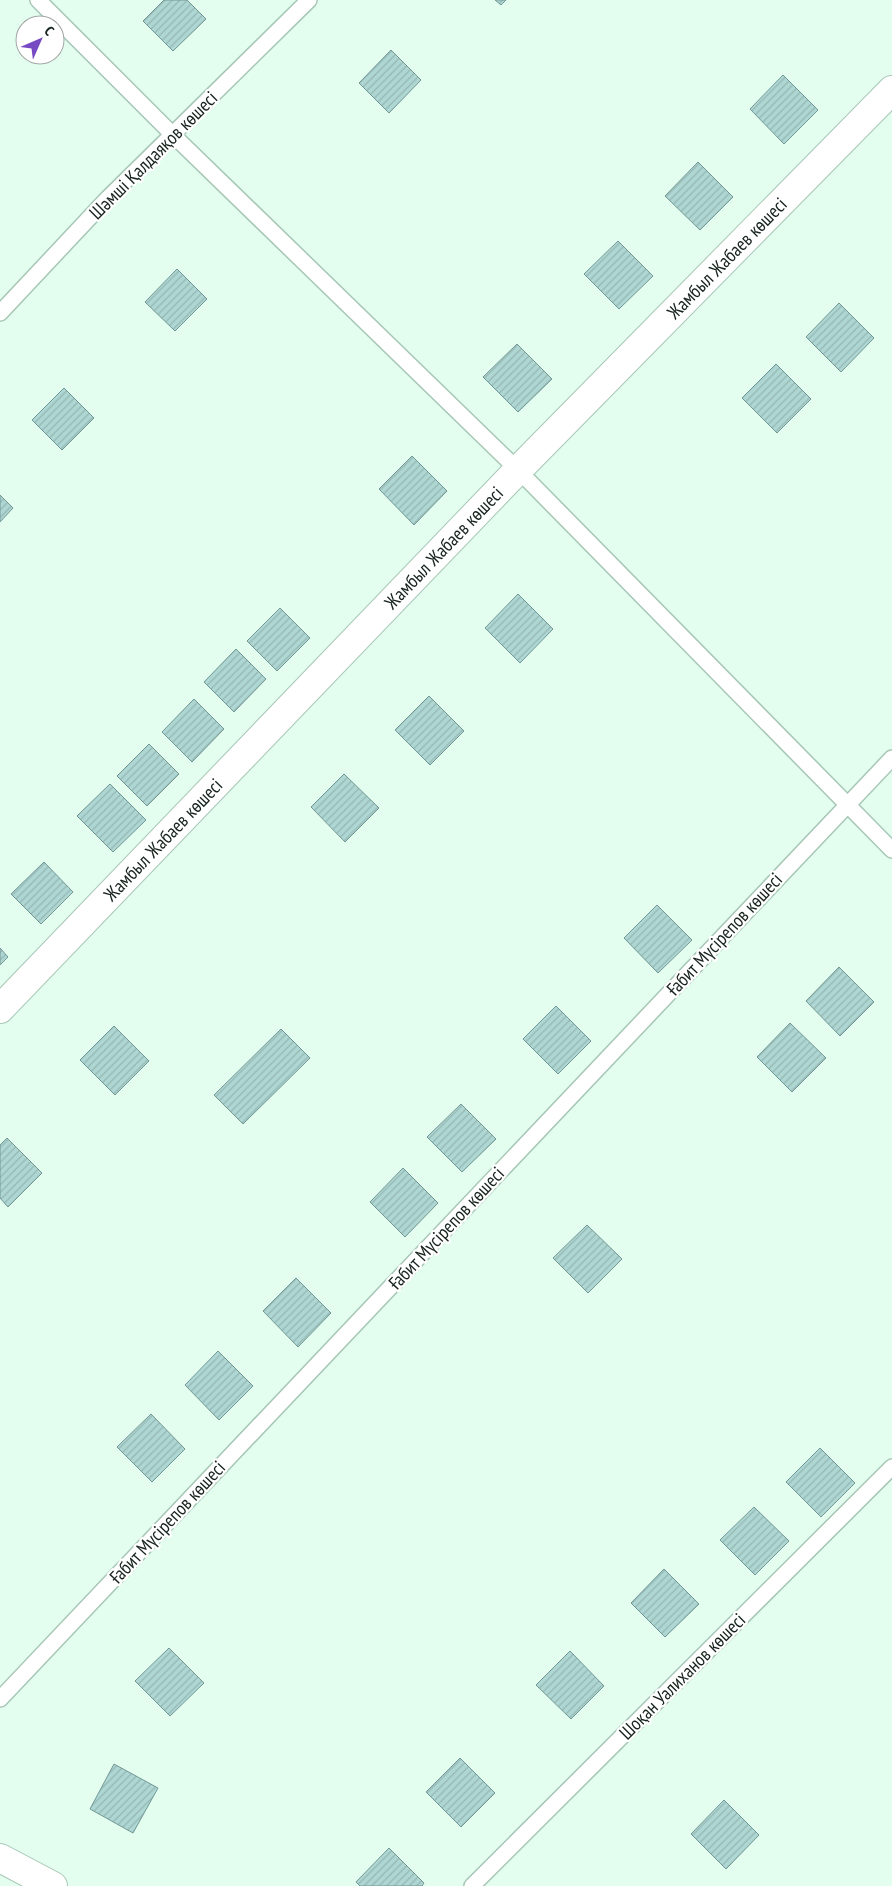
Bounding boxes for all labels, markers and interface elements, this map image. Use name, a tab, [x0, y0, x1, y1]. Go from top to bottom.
north arrow	[15, 15, 65, 65]
text: С	[41, 22, 58, 40]
street label: Шәмші Қалдаяқов көшесі	[84, 86, 222, 224]
street label: Жамбыл Жабаев көшесі	[661, 192, 792, 324]
street label: Жамбыл Жабаев көшесі	[378, 481, 508, 615]
street label: Жамбыл Жабаев көшесі	[98, 773, 227, 907]
street label: Ғабит Мүсірепов көшесі	[661, 868, 787, 1000]
street label: Ғабит Мүсірепов көшесі	[383, 1162, 509, 1294]
street label: Ғабит Мүсірепов көшесі	[104, 1456, 230, 1588]
street label: Шоқан Уалиханов көшесі	[614, 1608, 750, 1744]

